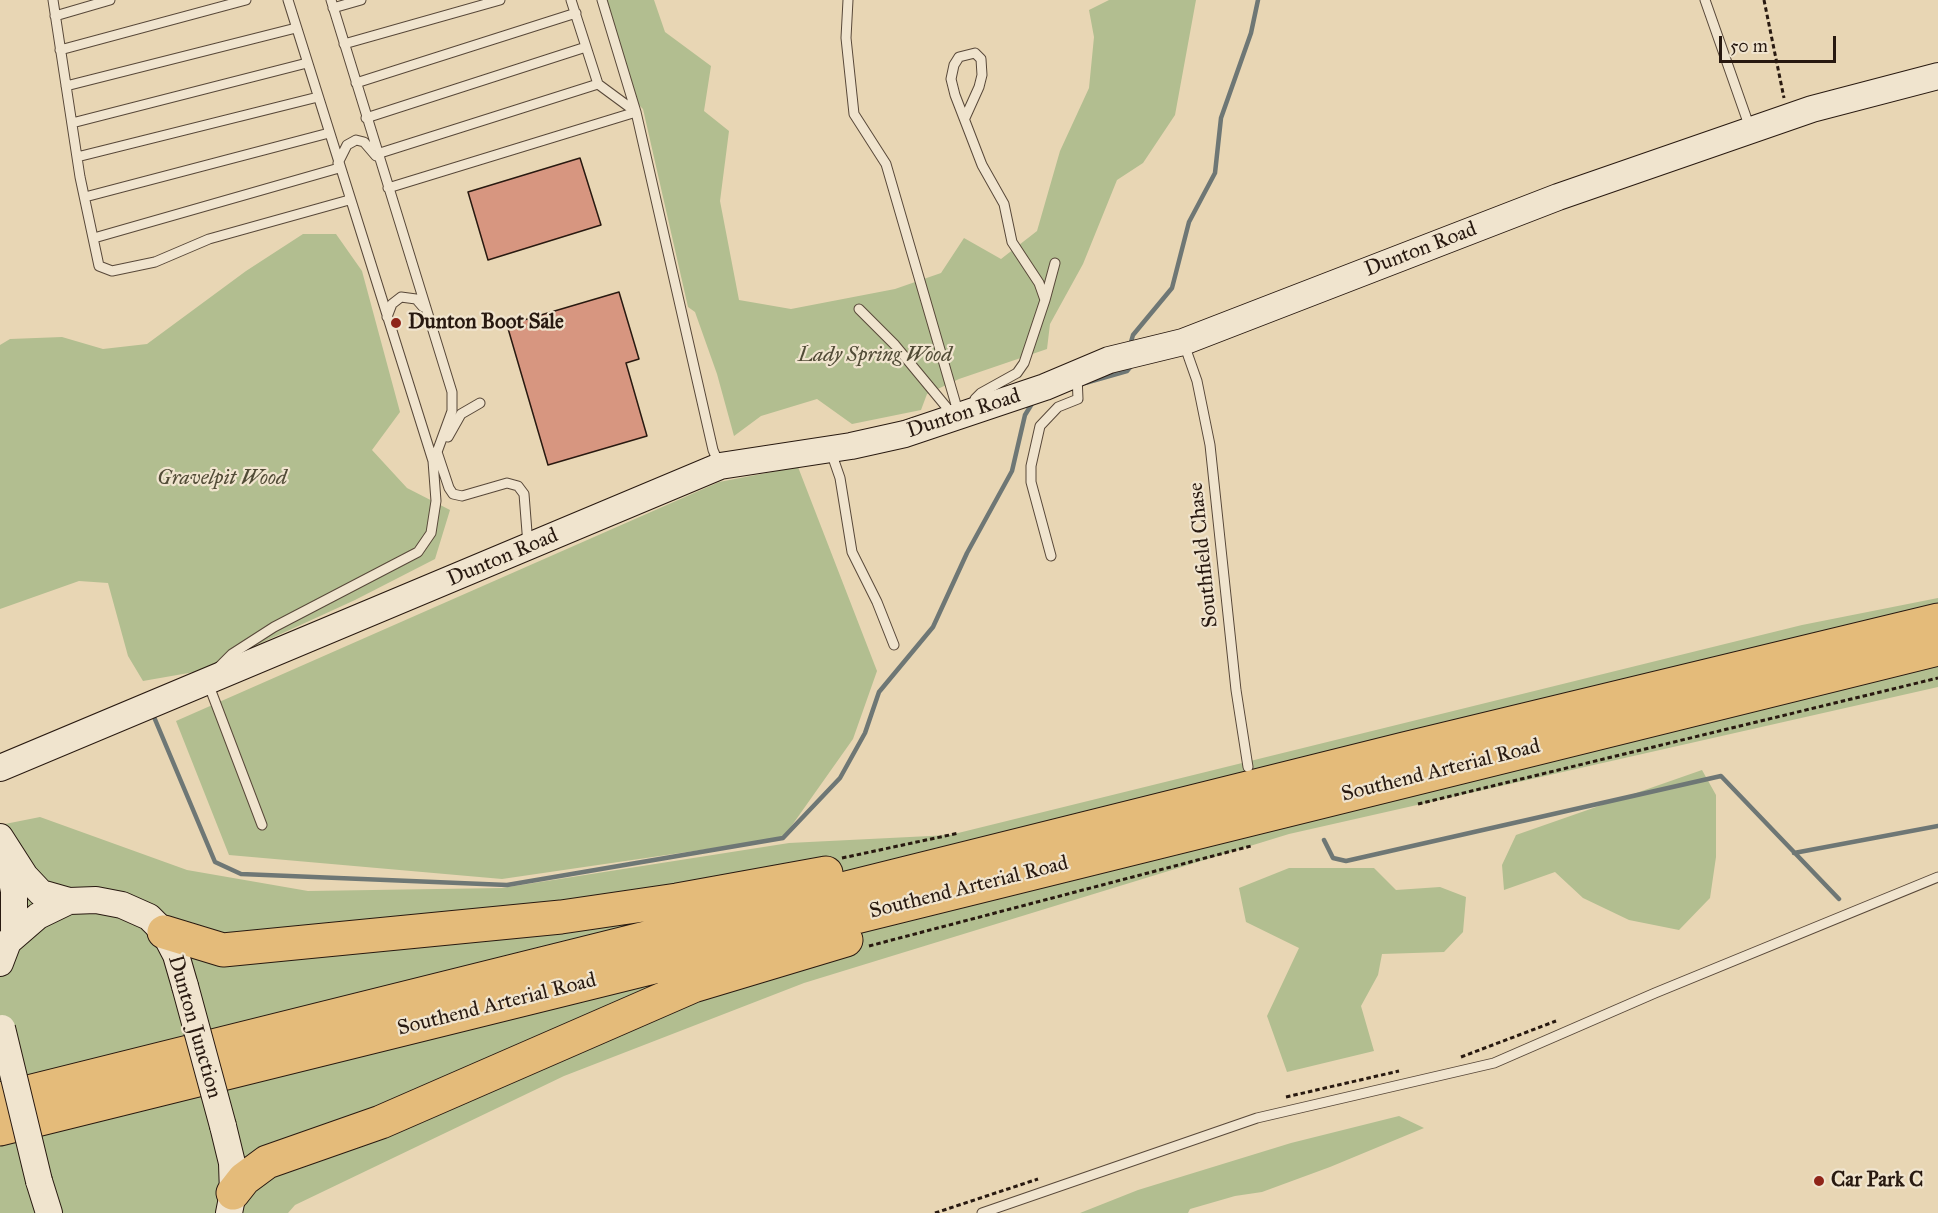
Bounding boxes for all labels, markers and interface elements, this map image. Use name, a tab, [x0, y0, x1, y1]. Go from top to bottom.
scale bar	[1722, 24, 1839, 62]
text: 50 m	[1730, 35, 1768, 57]
street label: Dunton Road	[1361, 217, 1481, 283]
place label: Dunton Boot Sale	[408, 310, 564, 336]
marker: Dunton Boot Sale	[389, 316, 403, 330]
park label: Lady Spring Wood	[798, 343, 952, 369]
street label: Dunton Road	[904, 384, 1024, 444]
park label: Gravelpit Wood	[157, 466, 287, 492]
street label: Southfield Chase	[1184, 481, 1224, 629]
street label: Dunton Road	[444, 523, 562, 593]
street label: Southend Arterial Road	[1339, 734, 1543, 808]
street label: Southend Arterial Road	[867, 851, 1071, 925]
street label: Dunton Junction	[162, 953, 226, 1101]
street label: Southend Arterial Road	[395, 968, 599, 1042]
place label: Car Park C	[1831, 1168, 1923, 1194]
marker: Car Park C	[1812, 1174, 1826, 1188]

